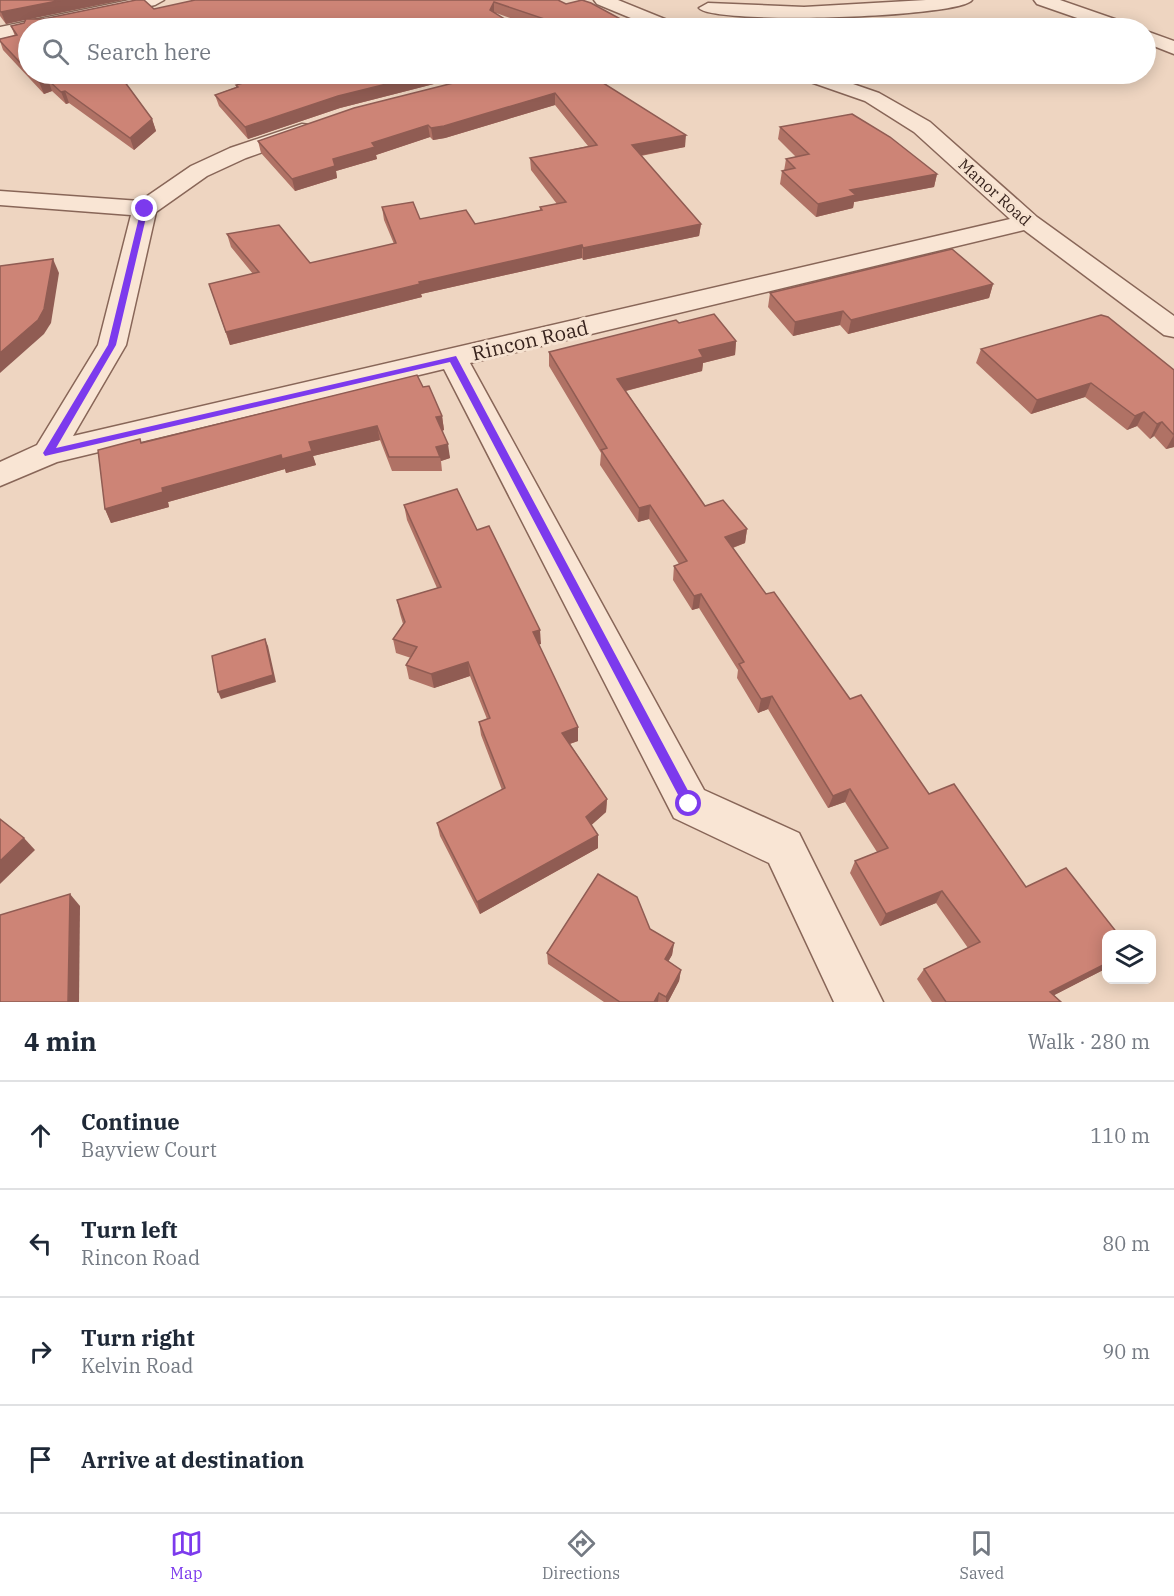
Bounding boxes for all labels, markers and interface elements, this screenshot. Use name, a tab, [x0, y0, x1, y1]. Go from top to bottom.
search box	[18, 18, 1156, 84]
icon: search	[39, 35, 72, 68]
text: Search here	[87, 37, 211, 66]
street label: Manor Road	[955, 154, 1036, 230]
route end	[131, 195, 157, 221]
street label: Rincon Road	[469, 313, 591, 367]
route start	[675, 790, 701, 816]
map controls	[1102, 930, 1156, 984]
button: layers	[1102, 930, 1156, 984]
text: 4 min	[24, 1024, 97, 1058]
text: Walk · 280 m	[1028, 1028, 1150, 1055]
text: Continue	[81, 1107, 180, 1136]
icon: ahead	[24, 1119, 57, 1152]
text: 110 m	[1090, 1122, 1150, 1149]
text: Bayview Court	[81, 1136, 217, 1163]
text: Turn left	[81, 1215, 177, 1244]
icon: left	[24, 1227, 57, 1260]
text: 80 m	[1102, 1230, 1150, 1257]
text: Rincon Road	[81, 1244, 200, 1271]
text: Turn right	[81, 1323, 195, 1352]
icon: right	[24, 1335, 57, 1368]
text: 90 m	[1102, 1338, 1150, 1365]
text: Kelvin Road	[81, 1352, 193, 1379]
icon: arrive	[24, 1443, 57, 1476]
text: Arrive at destination	[81, 1445, 304, 1474]
tab: Map	[170, 1527, 203, 1583]
tab: Directions	[542, 1527, 620, 1583]
tab: Saved	[959, 1527, 1004, 1583]

